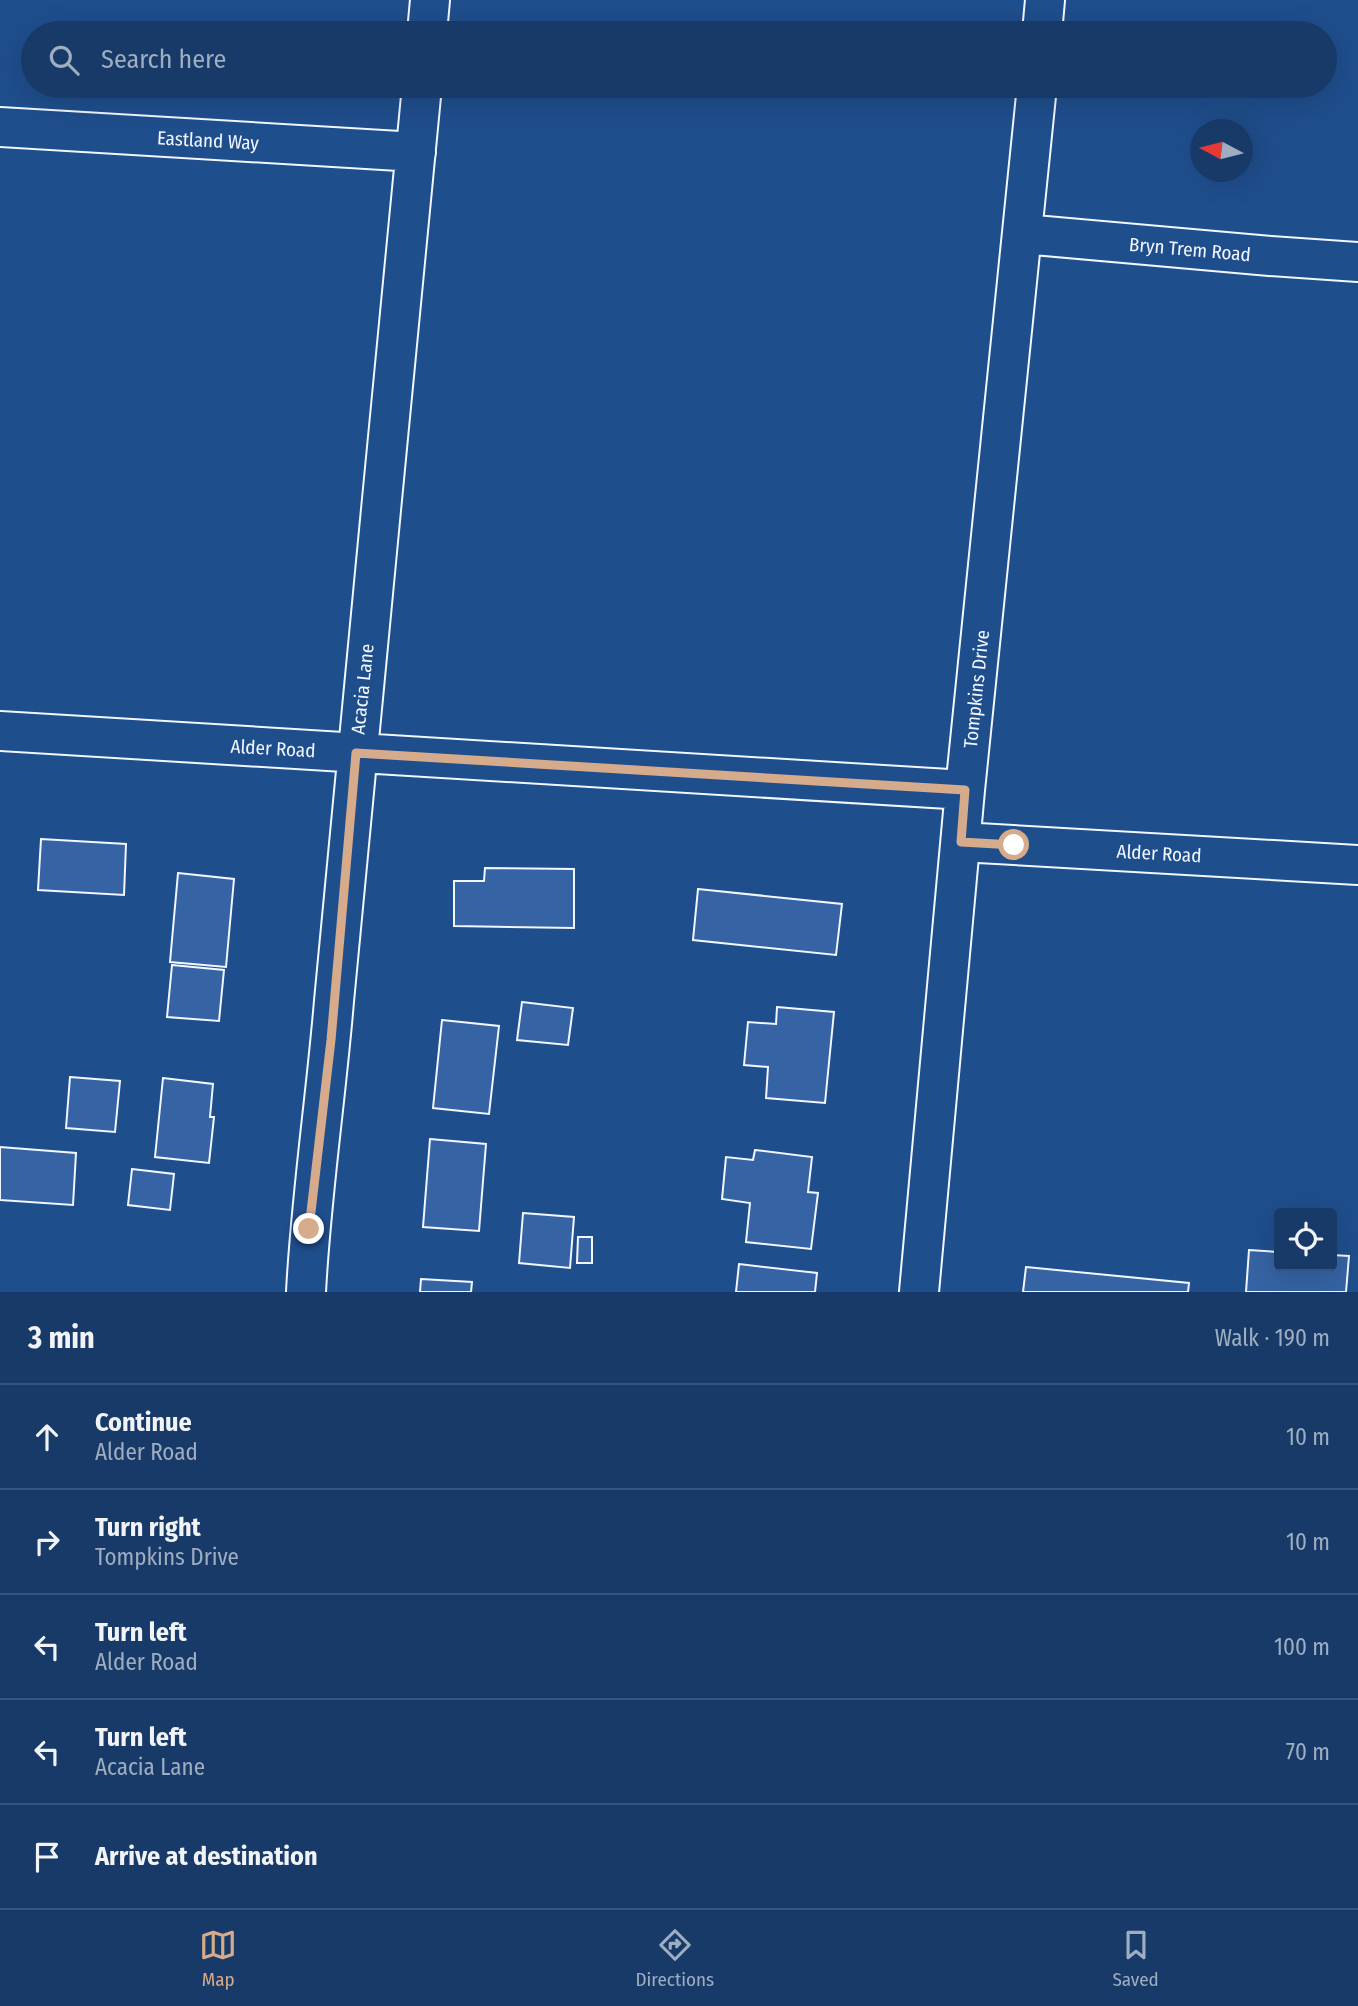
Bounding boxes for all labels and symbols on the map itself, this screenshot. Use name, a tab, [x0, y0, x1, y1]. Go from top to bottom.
north arrow	[1190, 119, 1253, 182]
street label: Eastland Way	[156, 126, 260, 155]
street label: Bryn Trem Road	[1128, 233, 1252, 266]
street label: Tompkins Drive	[959, 629, 994, 749]
street label: Acacia Lane	[346, 643, 379, 735]
street label: Alder Road	[230, 735, 316, 762]
route start	[998, 829, 1029, 860]
street label: Alder Road	[1116, 840, 1202, 867]
route end	[293, 1213, 324, 1244]

